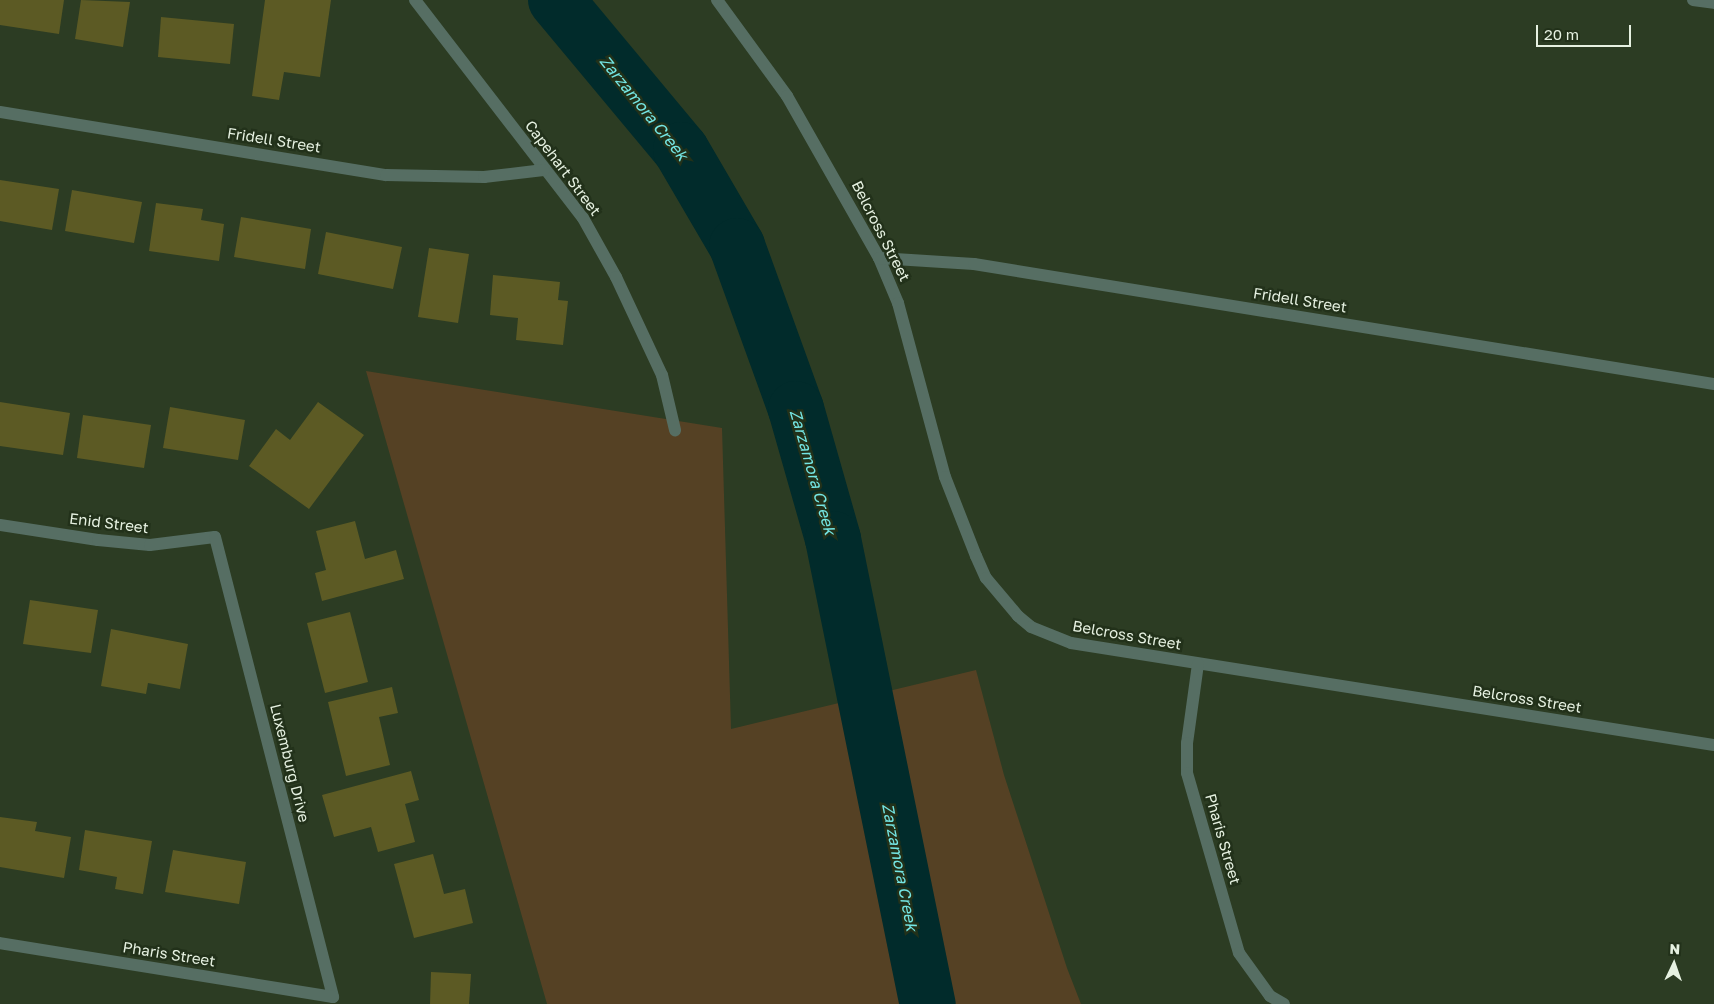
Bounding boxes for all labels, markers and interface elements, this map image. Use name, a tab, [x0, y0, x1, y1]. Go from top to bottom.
scale bar	[1539, 15, 1634, 47]
text: 20 m	[1544, 25, 1579, 43]
water label: Zarzamora Creek	[596, 52, 692, 164]
street label: Capehart Street	[521, 117, 605, 219]
street label: Fridell Street	[226, 124, 322, 156]
street label: Belcross Street	[848, 178, 914, 284]
street label: Fridell Street	[1252, 284, 1348, 316]
water label: Zarzamora Creek	[786, 407, 840, 537]
street label: Enid Street	[68, 509, 150, 537]
street label: Belcross Street	[1071, 617, 1183, 653]
street label: Belcross Street	[1471, 681, 1583, 717]
street label: Luxemburg Drive	[267, 702, 313, 824]
street label: Pharis Street	[1201, 792, 1245, 886]
water label: Zarzamora Creek	[878, 802, 922, 932]
street label: Pharis Street	[121, 938, 217, 970]
north arrow	[1649, 939, 1699, 989]
text: N	[1669, 940, 1681, 957]

